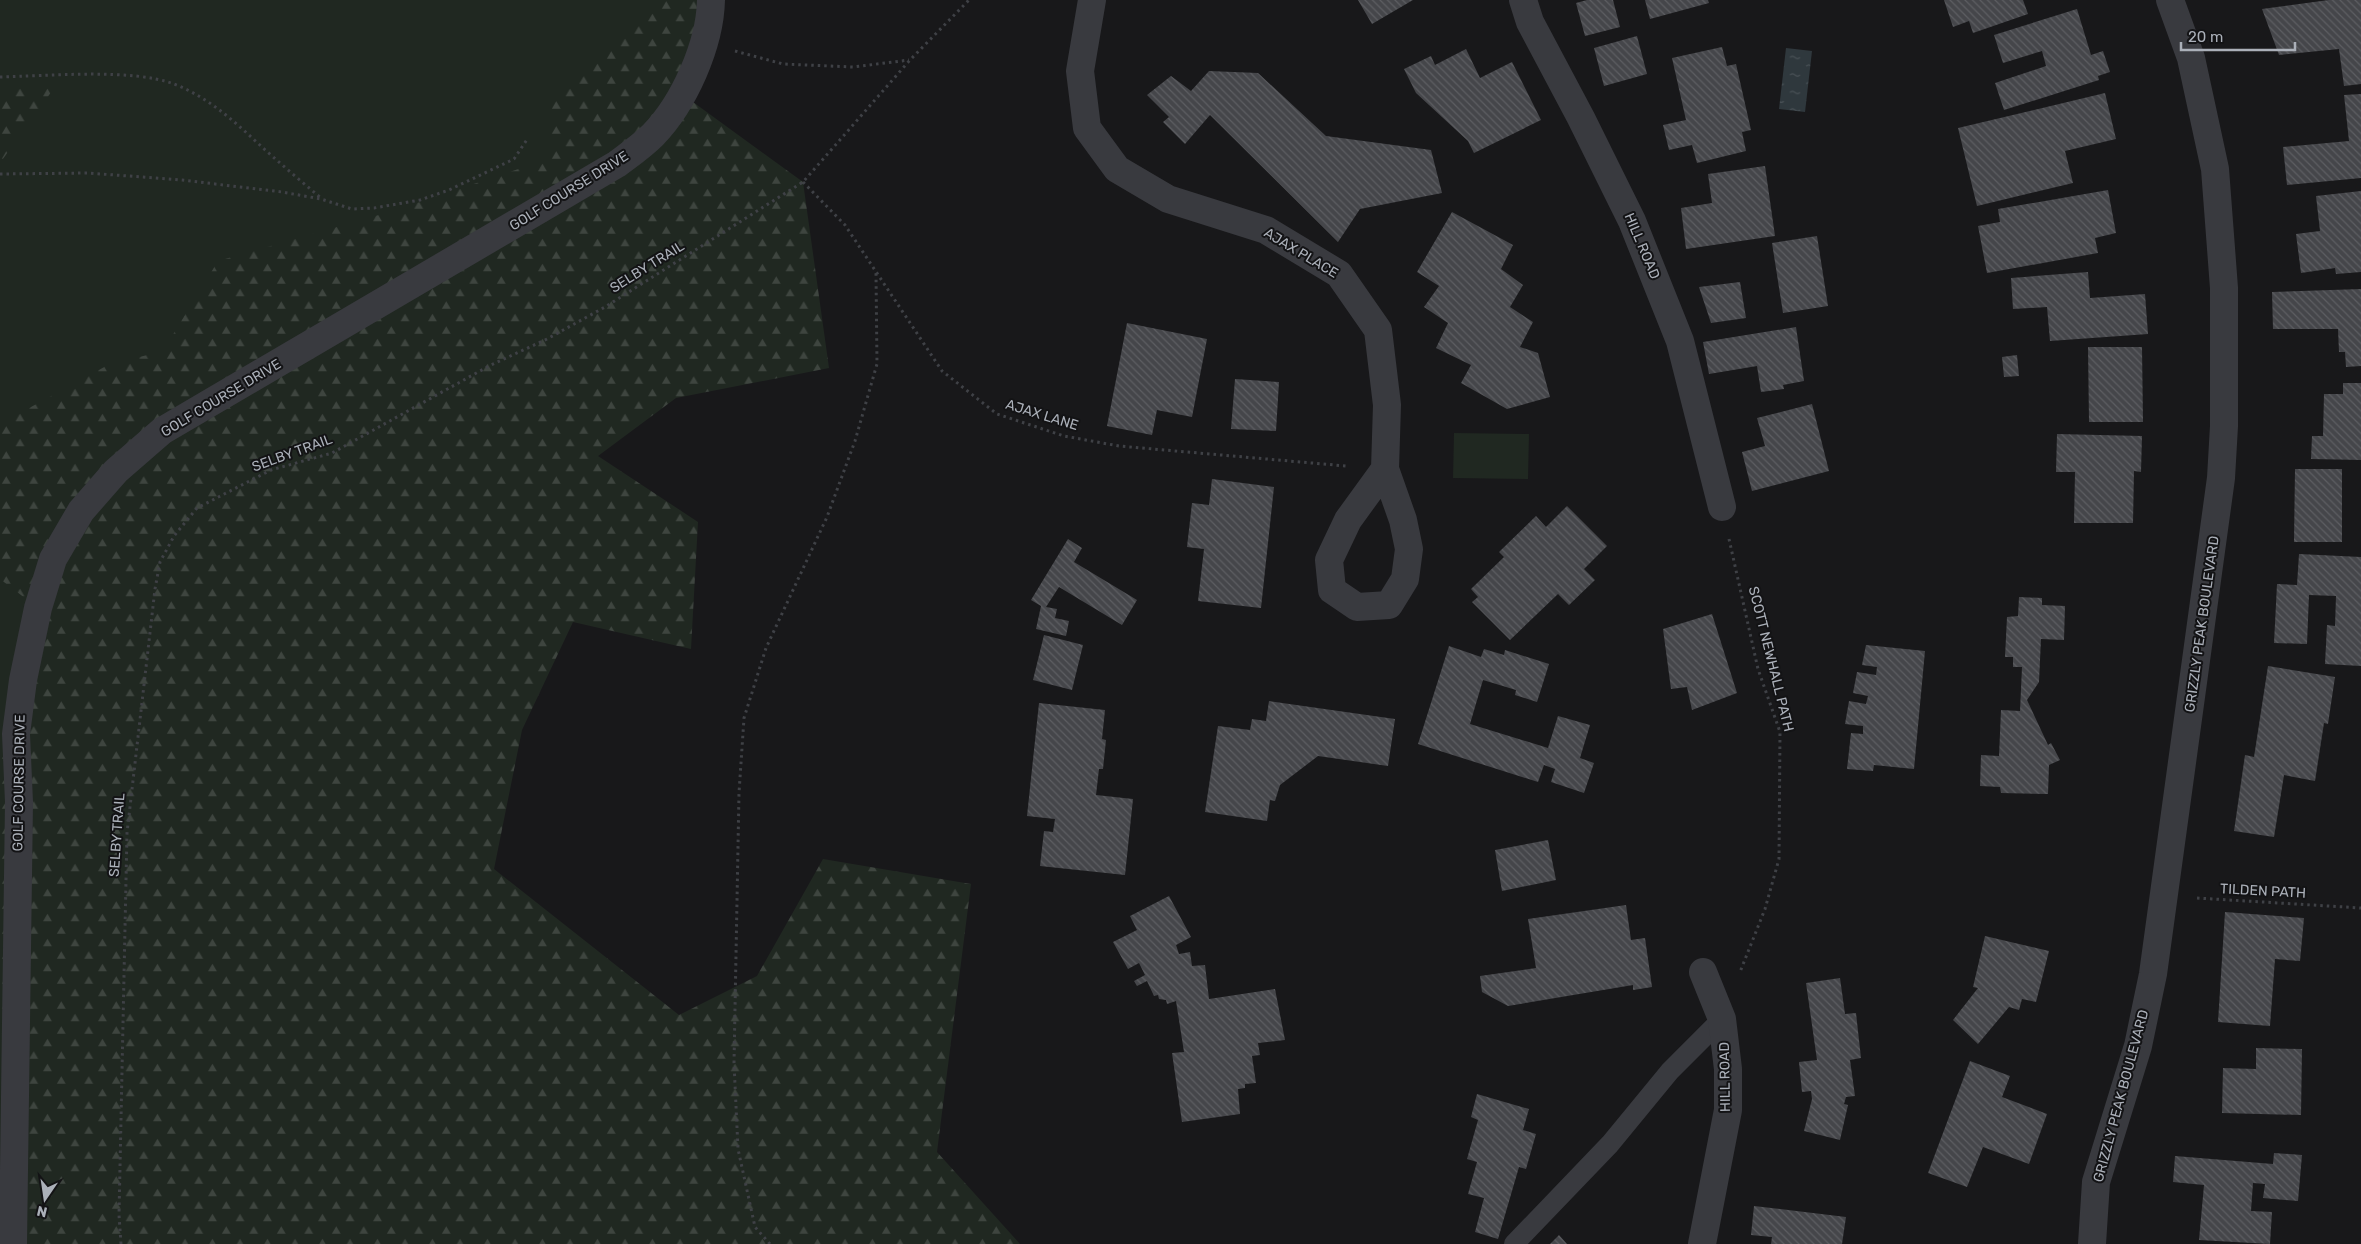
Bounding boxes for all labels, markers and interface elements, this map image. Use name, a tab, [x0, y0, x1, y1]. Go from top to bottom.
scale bar	[2181, 20, 2295, 52]
text: 20 m	[2188, 28, 2223, 46]
street label: GOLF COURSE DRIVE	[506, 147, 632, 235]
street label: HILL ROAD	[1620, 210, 1664, 282]
street label: AJAX PLACE	[1261, 224, 1341, 282]
street label: SELBY TRAIL	[607, 237, 687, 297]
street label: GOLF COURSE DRIVE	[158, 355, 284, 441]
street label: AJAX LANE	[1004, 396, 1080, 434]
street label: SELBY TRAIL	[250, 431, 335, 475]
street label: GRIZZLY PEAK BOULEVARD	[2181, 535, 2223, 713]
street label: SCOTT NEWHALL PATH	[1745, 585, 1797, 733]
street label: GOLF COURSE DRIVE	[9, 714, 29, 852]
street label: SELBY TRAIL	[106, 792, 128, 878]
street label: TILDEN PATH	[2220, 880, 2306, 902]
street label: GRIZZLY PEAK BOULEVARD	[2090, 1008, 2152, 1184]
street label: HILL ROAD	[1716, 1042, 1734, 1112]
north arrow	[20, 1174, 70, 1224]
text: N	[35, 1202, 49, 1221]

